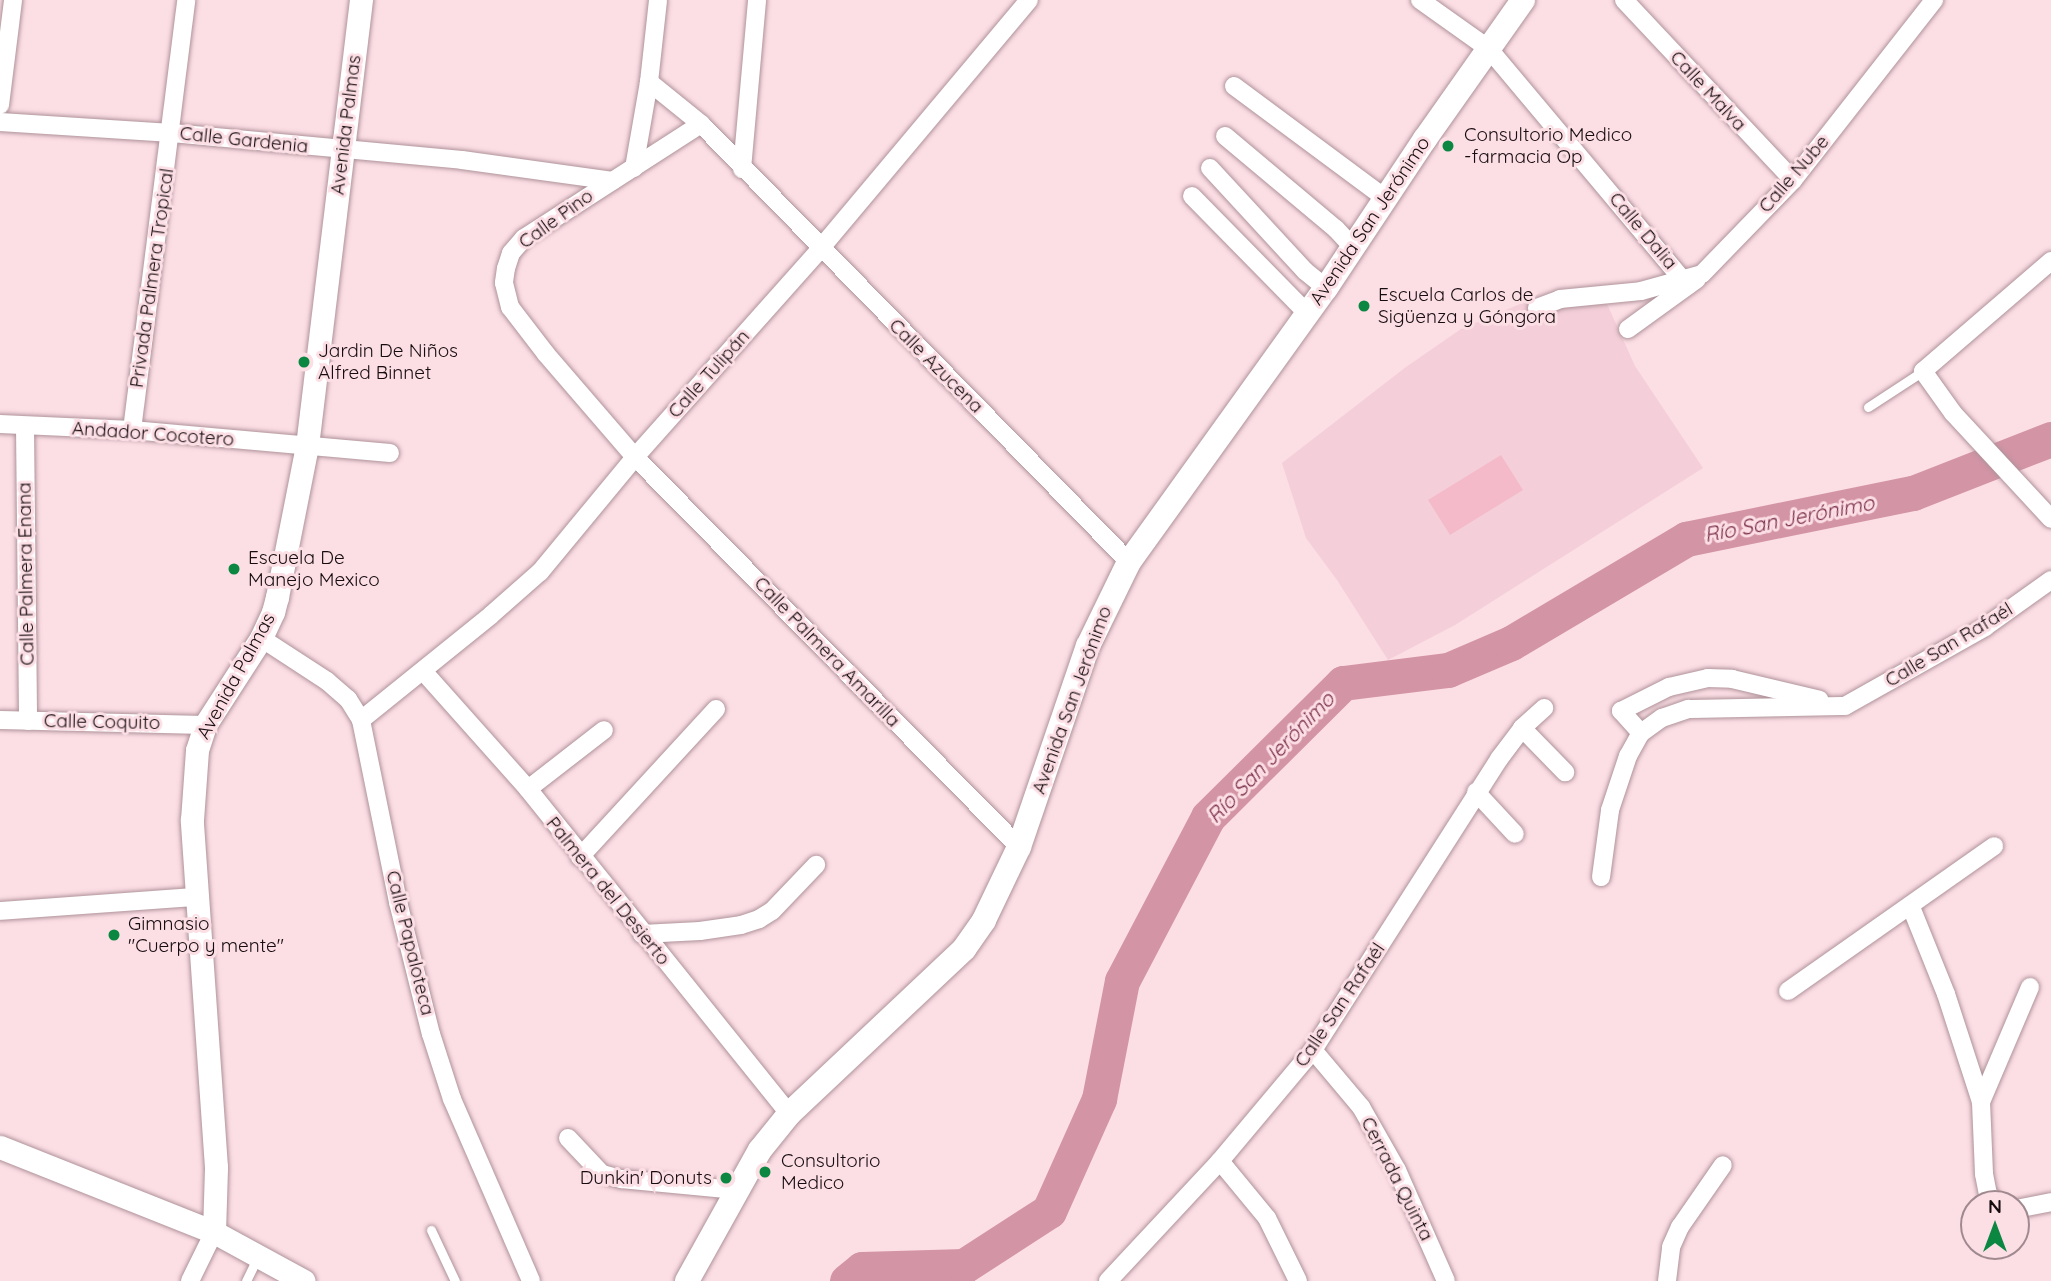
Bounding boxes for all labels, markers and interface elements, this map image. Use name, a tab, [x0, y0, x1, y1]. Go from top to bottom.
street label: Calle Malva	[1665, 46, 1751, 136]
street label: Avenida Palmas	[326, 54, 366, 196]
street label: Calle Gardenia	[179, 122, 309, 158]
place label: Consultorio Medico -farmacia Op	[1464, 124, 1632, 168]
street label: Calle Nube	[1754, 131, 1834, 217]
street label: Avenida San Jerónimo	[1305, 132, 1435, 310]
marker: Consultorio Medico -farmacia Op	[1438, 136, 1458, 156]
street label: Privada Palmera Tropical	[125, 167, 179, 389]
street label: Calle Pino	[514, 184, 598, 254]
street label: Calle Dalia	[1604, 188, 1682, 274]
place label: Escuela Carlos de Sigüenza y Góngora	[1378, 284, 1556, 328]
marker: Escuela Carlos de Sigüenza y Góngora	[1356, 298, 1372, 314]
street label: Calle Azucena	[884, 314, 988, 418]
street label: Calle Tulipán	[663, 325, 755, 423]
place label: Jardin De Niños Alfred Binnet	[318, 340, 458, 384]
marker: Jardin De Niños Alfred Binnet	[296, 354, 312, 370]
street label: Andador Cocotero	[71, 417, 235, 451]
street label: Calle Palmera Enana	[13, 482, 39, 666]
water label: Río San Jerónimo	[1702, 489, 1876, 547]
place label: Escuela De Manejo Mexico	[248, 547, 380, 591]
marker: Escuela De Manejo Mexico	[226, 561, 242, 577]
street label: Calle Palmera Amarilla	[749, 572, 905, 732]
street label: Calle San Rafaél	[1881, 598, 2017, 692]
street label: Avenida San Jerónimo	[1027, 603, 1117, 797]
street label: Avenida Palmas	[192, 609, 280, 743]
water label: Río San Jerónimo	[1201, 686, 1339, 828]
street label: Calle Coquito	[44, 710, 160, 734]
street label: Palmera del Desierto	[541, 812, 675, 970]
street label: Calle Papaloteca	[381, 868, 439, 1018]
place label: Gimnasio "Cuerpo y mente"	[128, 913, 284, 957]
marker: Gimnasio "Cuerpo y mente"	[106, 927, 122, 943]
street label: Calle San Rafaél	[1290, 939, 1390, 1071]
street label: Cerrada Quinta	[1356, 1113, 1438, 1245]
place label: Consultorio Medico	[781, 1150, 881, 1194]
marker: Consultorio Medico	[755, 1162, 775, 1182]
place label: Dunkin' Donuts	[580, 1167, 712, 1189]
marker: Dunkin' Donuts	[718, 1170, 734, 1186]
north arrow	[1960, 1190, 2030, 1260]
text: N	[1988, 1194, 2002, 1218]

